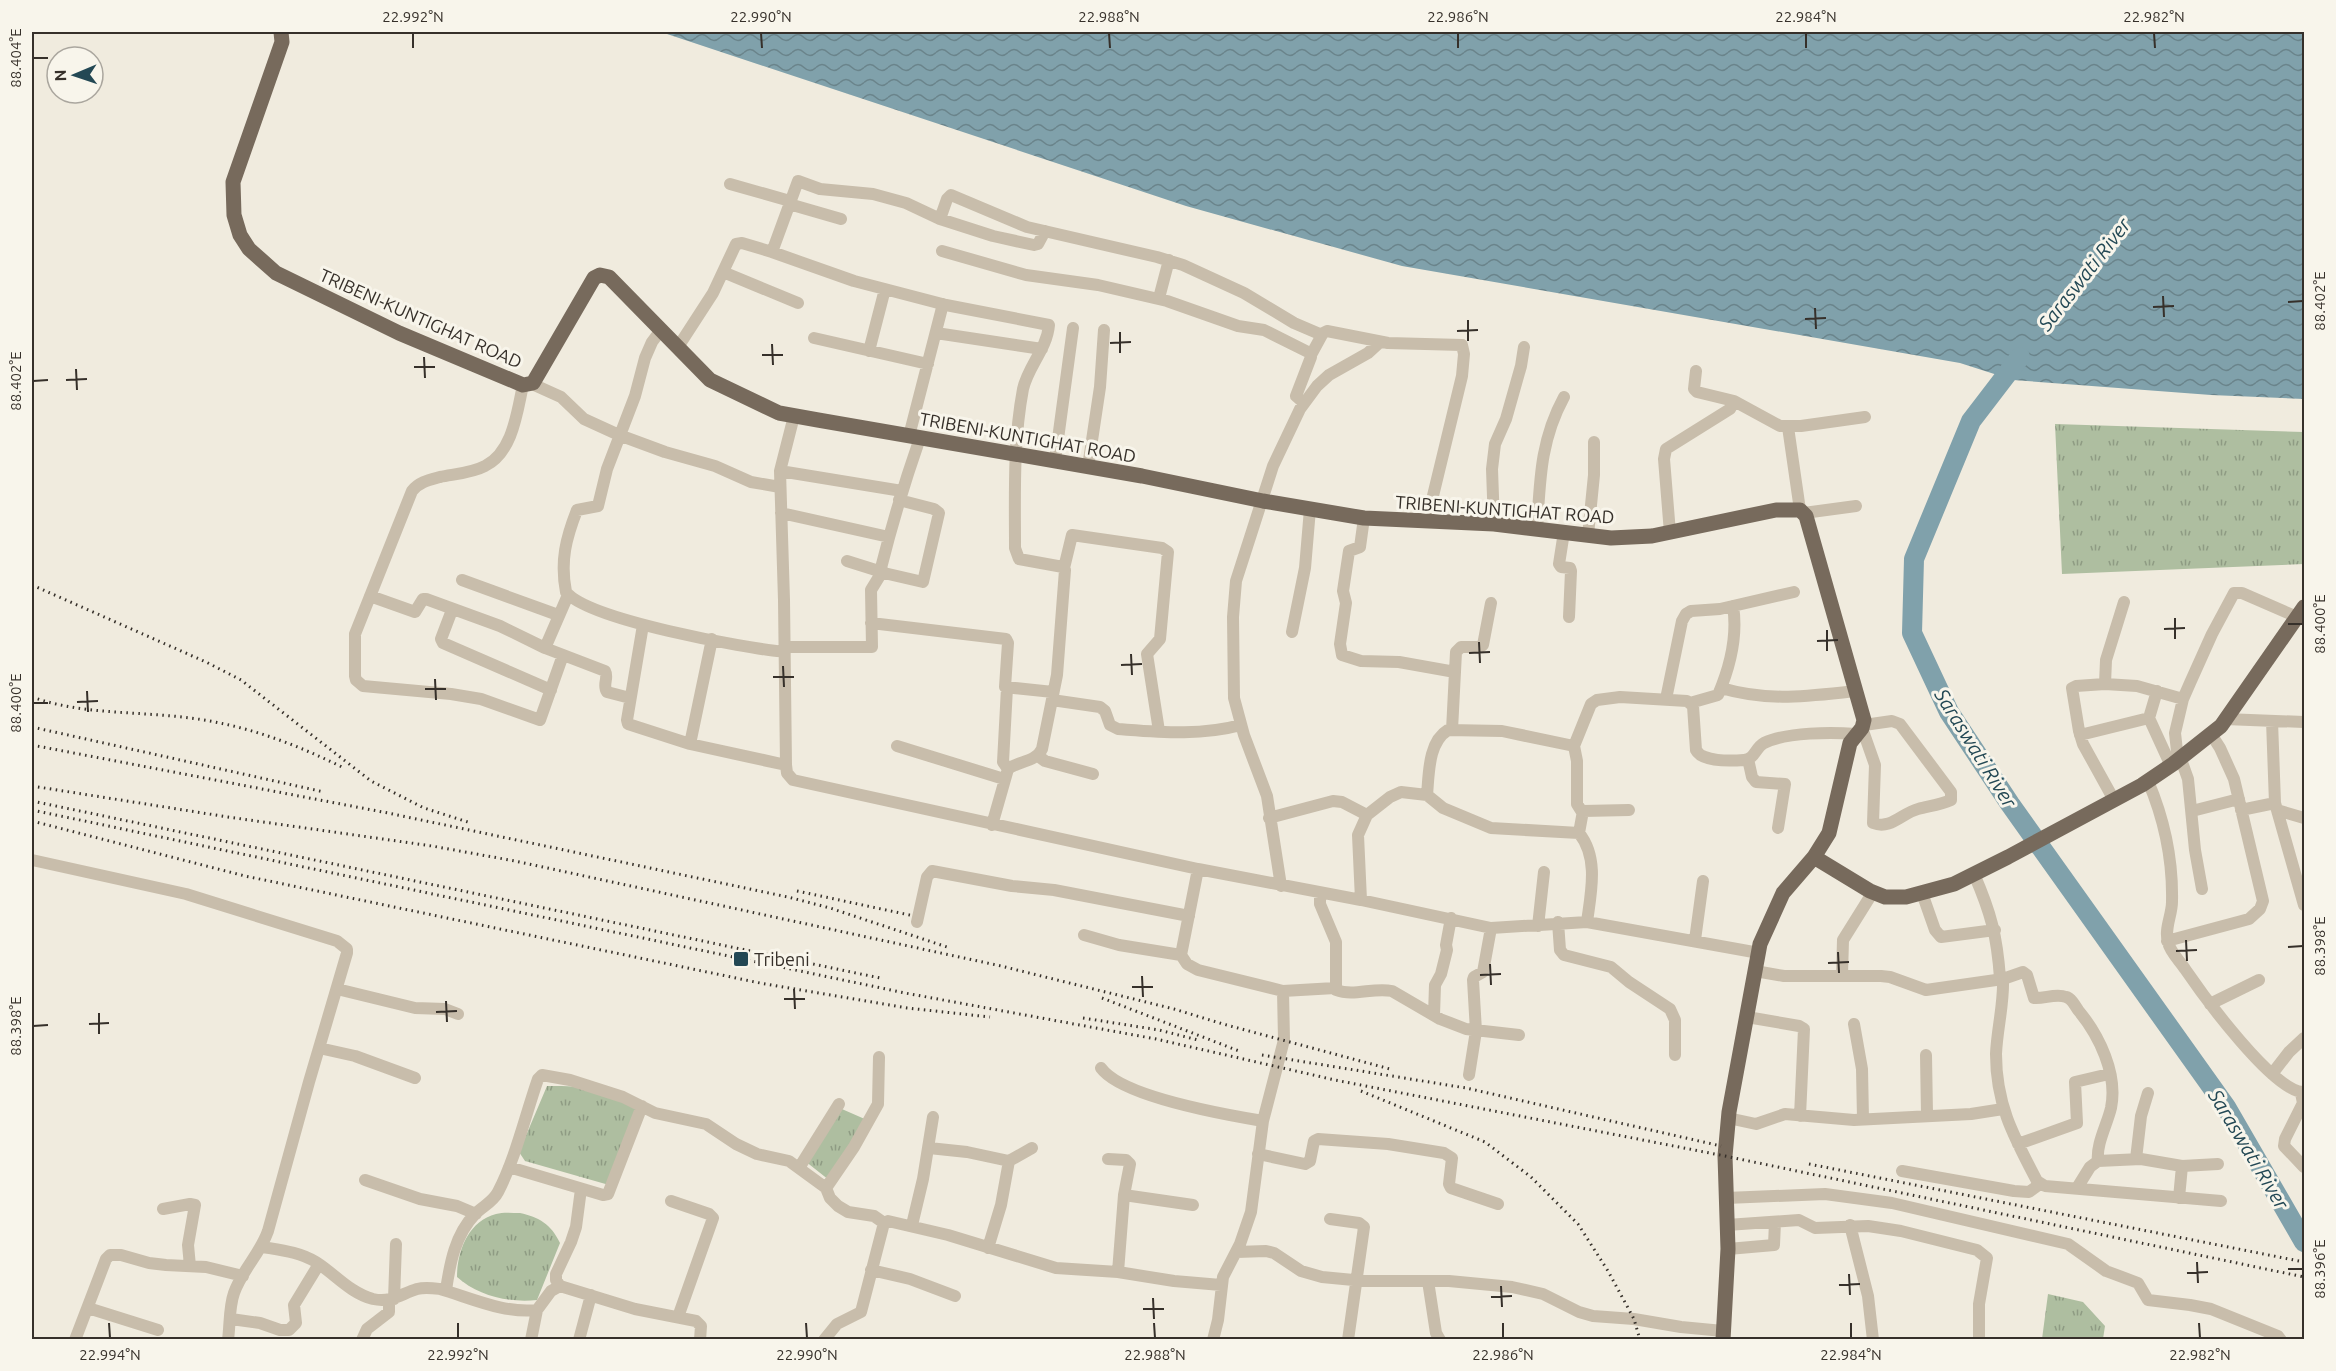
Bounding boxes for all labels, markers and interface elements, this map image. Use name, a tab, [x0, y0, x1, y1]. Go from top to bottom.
text: 22.992°N	[382, 8, 444, 25]
text: 22.990°N	[730, 8, 792, 25]
text: 22.988°N	[1078, 8, 1140, 25]
text: 22.986°N	[1427, 8, 1489, 25]
text: 22.984°N	[1775, 8, 1837, 25]
text: 22.982°N	[2123, 8, 2185, 25]
text: 88.404°E	[7, 28, 24, 88]
north arrow	[45, 45, 105, 105]
text: N	[51, 69, 69, 82]
water label: Saraswati River	[2033, 212, 2136, 335]
street label: TRIBENI-KUNTIGHAT ROAD	[317, 264, 525, 372]
text: 88.402°E	[2311, 271, 2328, 331]
text: 88.402°E	[7, 351, 24, 411]
street label: TRIBENI-KUNTIGHAT ROAD	[918, 408, 1138, 466]
street label: TRIBENI-KUNTIGHAT ROAD	[1395, 491, 1615, 527]
text: 88.400°E	[2311, 594, 2328, 654]
text: 88.400°E	[7, 673, 24, 733]
water label: Saraswati River	[1930, 683, 2022, 813]
text: 88.398°E	[2311, 916, 2328, 976]
place label: Tribeni	[754, 949, 810, 969]
marker: Tribeni	[732, 950, 750, 968]
text: 88.398°E	[7, 996, 24, 1056]
water label: Saraswati River	[2204, 1084, 2295, 1214]
text: 88.396°E	[2311, 1239, 2328, 1299]
text: 22.994°N	[79, 1346, 141, 1363]
text: 22.992°N	[427, 1346, 489, 1363]
text: 22.990°N	[776, 1346, 838, 1363]
text: 22.988°N	[1124, 1346, 1186, 1363]
text: 22.986°N	[1472, 1346, 1534, 1363]
text: 22.984°N	[1820, 1346, 1882, 1363]
text: 22.982°N	[2169, 1346, 2231, 1363]

